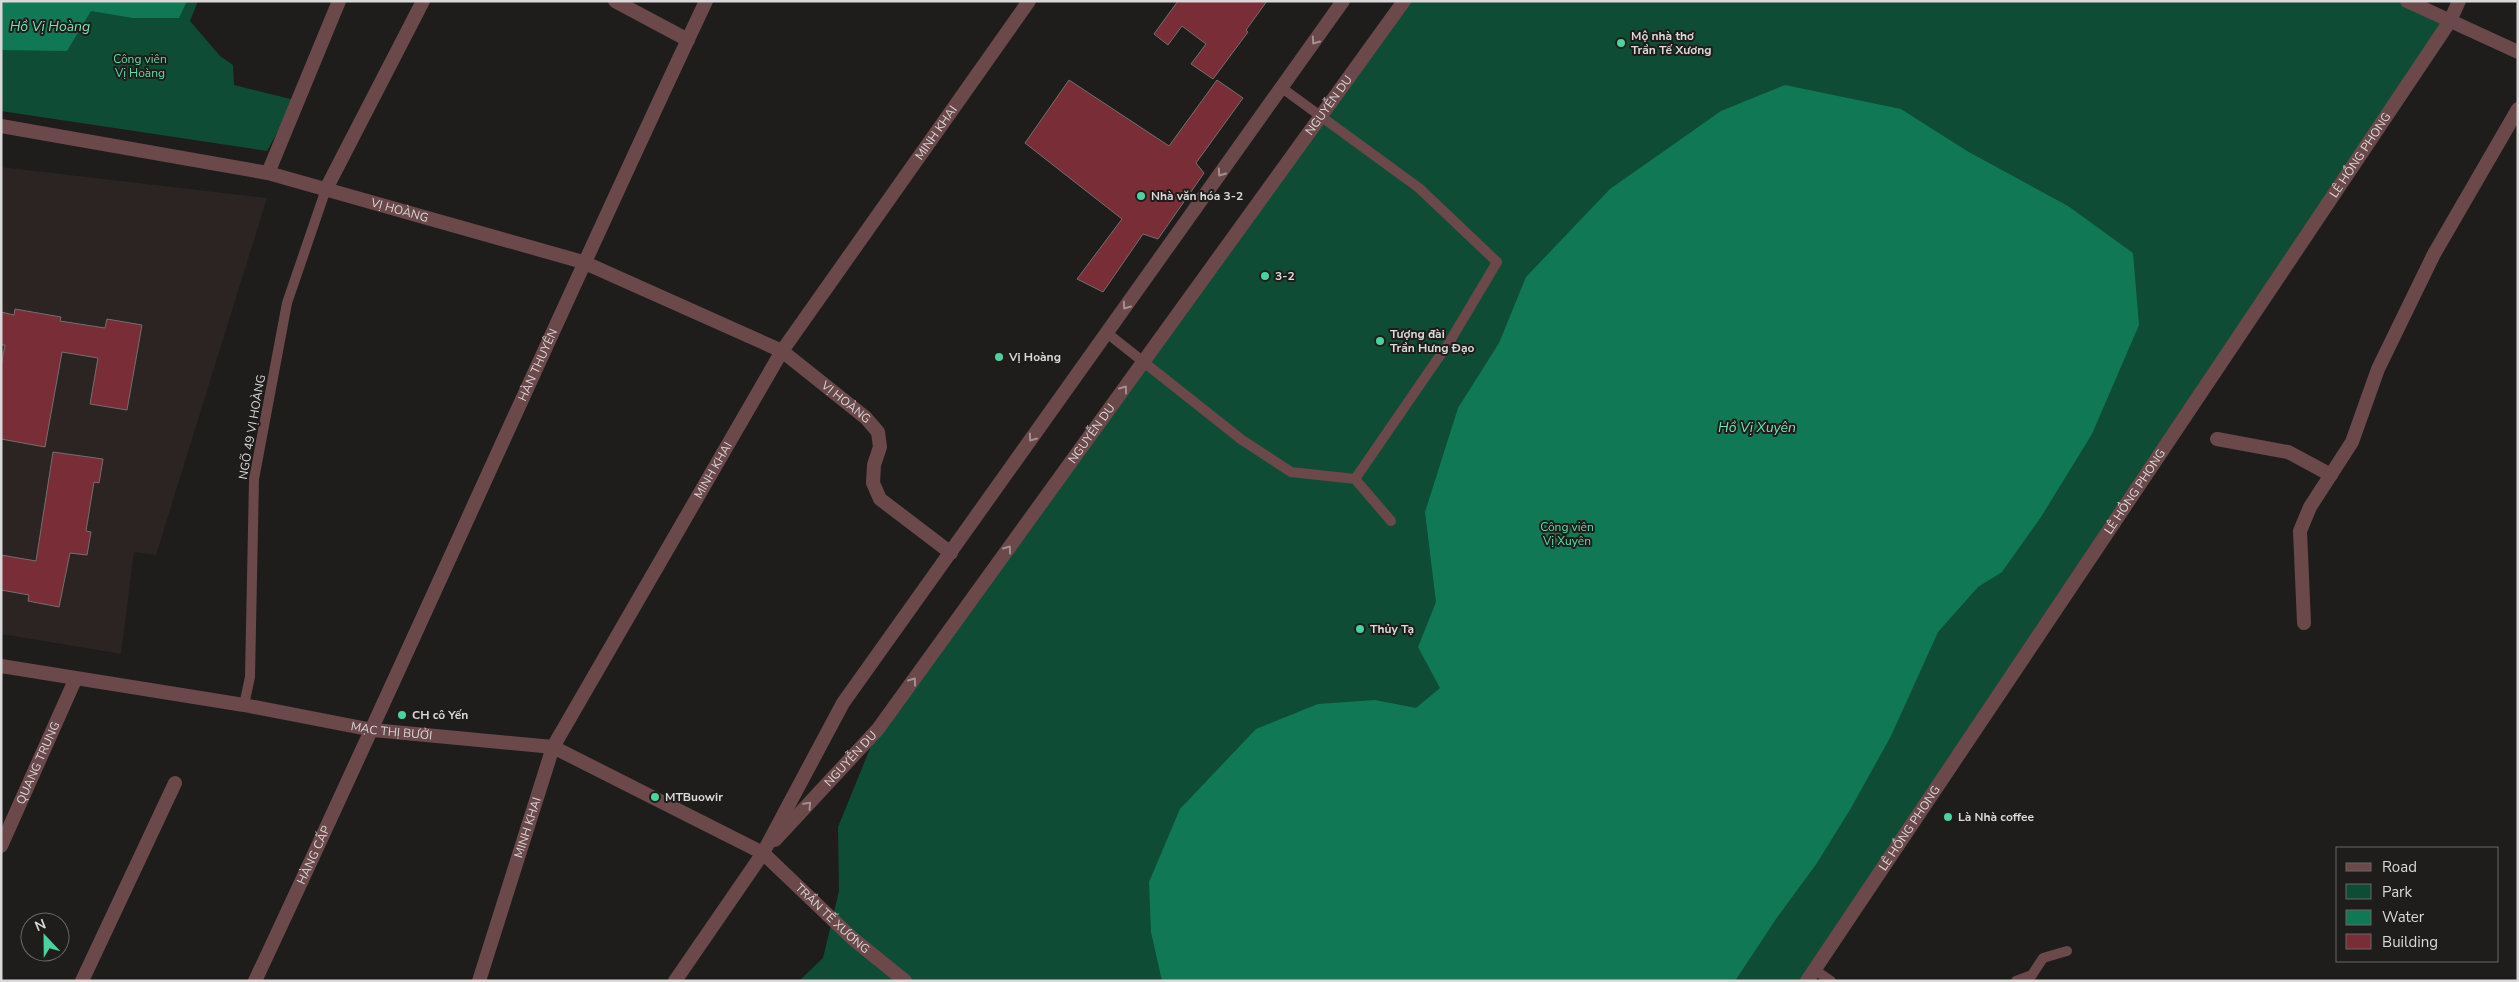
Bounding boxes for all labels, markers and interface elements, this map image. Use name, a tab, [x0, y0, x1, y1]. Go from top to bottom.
water label: Hồ Vị Hoàng	[10, 17, 90, 36]
place label: Mộ nhà thơ Trần Tế Xương	[1631, 28, 1711, 58]
one-way arrow	[1312, 35, 1321, 45]
marker: Mộ nhà thơ Trần Tế Xương	[1615, 37, 1627, 49]
park label: Công viên Vị Hoàng	[113, 51, 167, 81]
street label: NGUYỄN DU	[1302, 72, 1356, 138]
street label: MINH KHAI	[911, 102, 961, 163]
street label: LÊ HỒNG PHONG	[2326, 109, 2394, 201]
one-way arrow	[1218, 168, 1227, 177]
place label: Nhà văn hóa 3-2	[1151, 188, 1243, 204]
marker: Nhà văn hóa 3-2	[1135, 190, 1147, 202]
street label: VỊ HOÀNG	[368, 194, 430, 226]
place label: 3-2	[1275, 268, 1295, 284]
marker: 3-2	[1259, 270, 1271, 282]
one-way arrow	[1124, 300, 1132, 309]
street label: HÀN THUYÊN	[514, 326, 561, 404]
place label: Tượng đài Trần Hưng Đạo	[1390, 326, 1475, 356]
marker: Tượng đài Trần Hưng Đạo	[1374, 335, 1386, 347]
place label: Vị Hoàng	[1008, 349, 1061, 365]
marker: Vị Hoàng	[993, 351, 1005, 363]
street label: NGÕ 49 VỊ HOÀNG	[235, 373, 269, 481]
street label: VỊ HOÀNG	[817, 377, 874, 427]
one-way arrow	[1118, 385, 1127, 395]
street label: NGUYỄN DU	[1064, 400, 1119, 467]
water label: Hồ Vị Xuyên	[1718, 418, 1796, 437]
one-way arrow	[1029, 432, 1038, 442]
street label: MINH KHAI	[690, 439, 736, 502]
street label: LÊ HỒNG PHONG	[2101, 446, 2169, 537]
park label: Công viên Vị Xuyên	[1540, 519, 1594, 549]
one-way arrow	[1002, 546, 1011, 555]
place label: Thủy Tạ	[1370, 621, 1414, 637]
marker: Thủy Tạ	[1354, 623, 1366, 635]
one-way arrow	[907, 677, 916, 687]
place label: CH cô Yến	[412, 707, 468, 723]
marker: CH cô Yến	[396, 709, 408, 721]
street label: MẠC THỊ BƯỞI	[349, 718, 433, 744]
street label: QUANG TRUNG	[13, 719, 63, 807]
street label: NGUYỄN DU	[821, 727, 880, 790]
street label: LÊ HỒNG PHONG	[1875, 782, 1944, 874]
place label: MTBuowir	[665, 789, 723, 805]
marker: MTBuowir	[649, 791, 661, 803]
street label: MINH KHAI	[510, 795, 545, 860]
one-way arrow	[802, 801, 811, 810]
place label: Là Nhà coffee	[1958, 809, 2035, 825]
marker: Là Nhà coffee	[1942, 811, 1954, 823]
street label: HÀNG CẤP	[293, 823, 334, 887]
legend	[2336, 847, 2499, 962]
text: Road	[2382, 857, 2417, 877]
street label: TRẦN TẾ XƯƠNG	[792, 880, 873, 957]
text: Park	[2382, 882, 2412, 902]
text: Water	[2382, 907, 2425, 927]
north arrow	[20, 912, 70, 962]
text: N	[32, 915, 49, 936]
text: Building	[2382, 932, 2438, 952]

